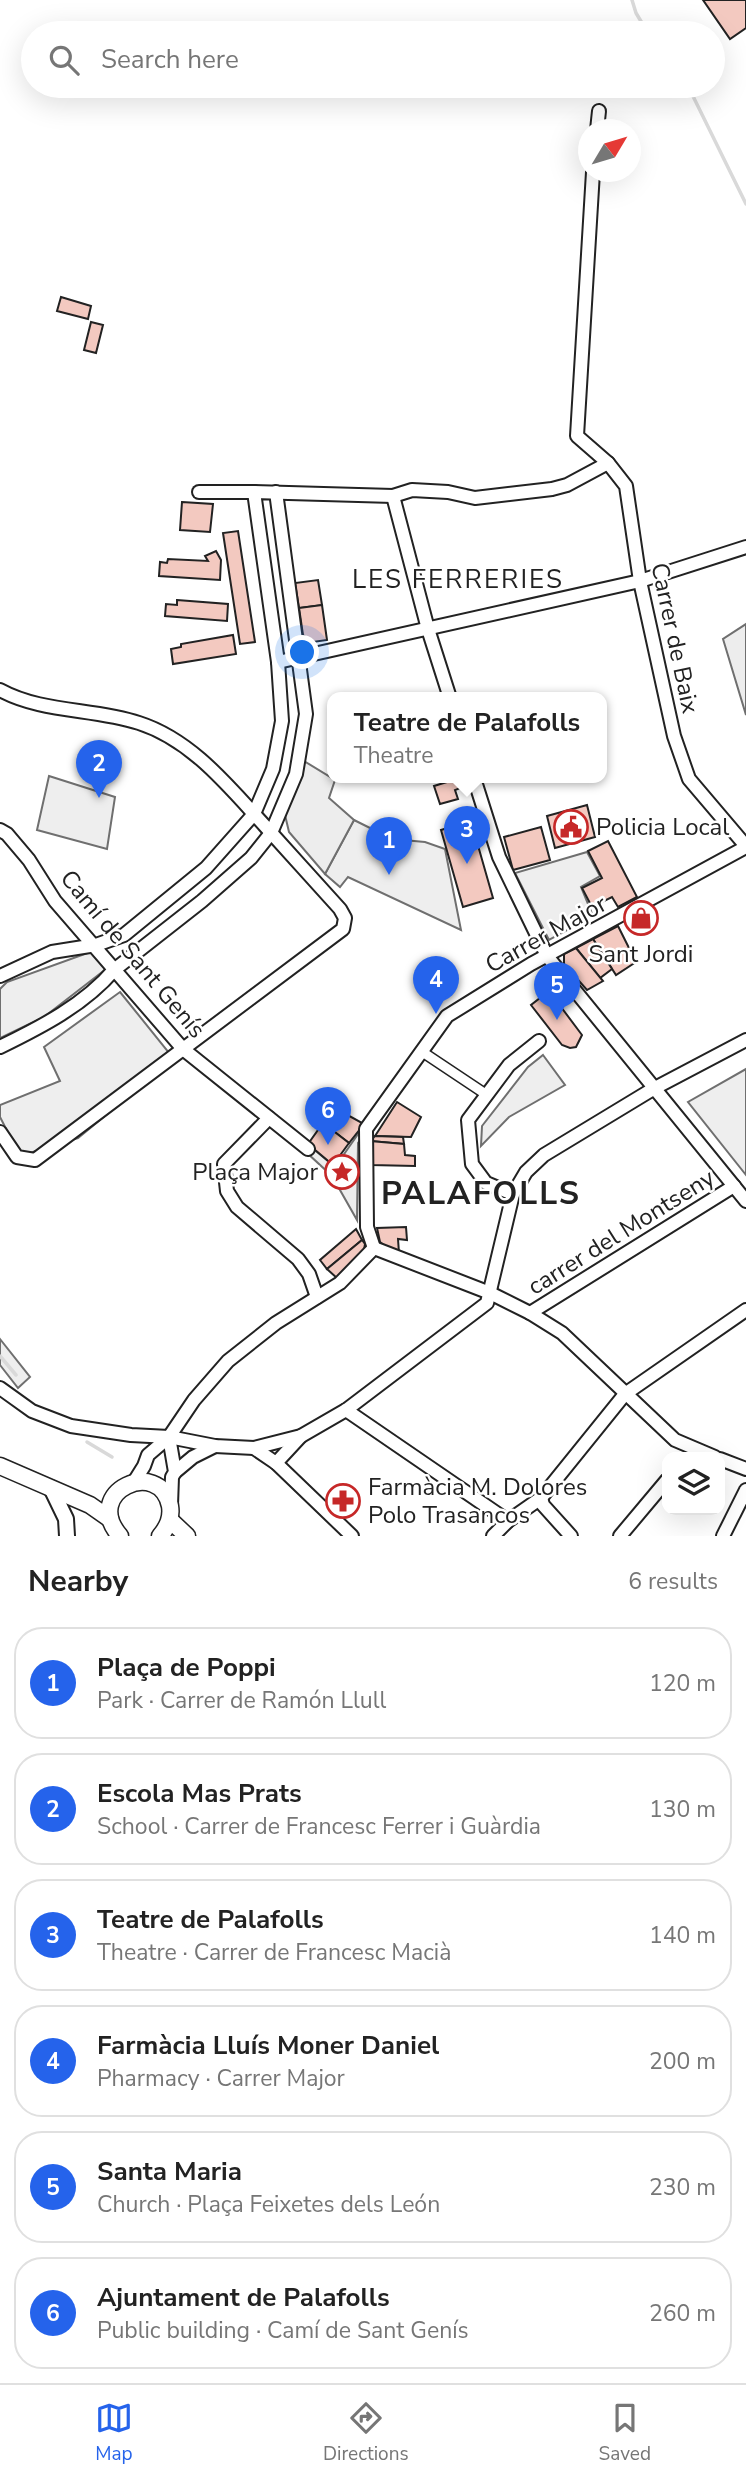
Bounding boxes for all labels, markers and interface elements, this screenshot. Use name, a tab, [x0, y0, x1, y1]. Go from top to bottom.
search box	[21, 21, 725, 98]
icon: search	[45, 41, 83, 79]
text: Search here	[101, 42, 239, 77]
north arrow	[578, 119, 641, 182]
street label: Carrer de Baix	[643, 560, 707, 717]
district label: LES FERRERIES	[352, 562, 564, 597]
your location	[285, 635, 319, 669]
popup	[327, 692, 607, 783]
text: Teatre de Palafolls	[354, 705, 580, 740]
pin: 2	[76, 740, 122, 798]
text: Theatre	[354, 740, 433, 771]
pin: 3	[444, 806, 490, 864]
public building icon: Policia Local	[552, 808, 590, 846]
place label: Policia Local	[596, 811, 729, 843]
pin: 1	[366, 817, 412, 875]
street label: Camí de Sant Genís	[53, 863, 213, 1045]
street label: Carrer Major	[480, 887, 613, 980]
shop icon: Sant Jordi	[622, 899, 660, 937]
place label: Sant Jordi	[589, 938, 693, 970]
pin: 4	[413, 956, 459, 1014]
pin: 5	[534, 962, 580, 1020]
pin: 6	[305, 1087, 351, 1145]
place icon: Plaça Major	[323, 1153, 361, 1191]
place label: Plaça Major	[192, 1156, 318, 1188]
street label: carrer del Montseny	[522, 1161, 721, 1302]
district label: PALAFOLLS	[381, 1172, 581, 1215]
map controls	[662, 1452, 725, 1515]
button: layers	[662, 1452, 725, 1515]
place label: Farmàcia M. Dolores Polo Trasancos	[368, 1471, 587, 1531]
pharmacy icon: Farmàcia M. Dolores Polo Trasancos	[324, 1482, 362, 1520]
text: Nearby	[28, 1561, 128, 1602]
text: 6 results	[628, 1566, 718, 1597]
text: Plaça de Poppi	[97, 1650, 276, 1685]
text: 1	[46, 1668, 60, 1699]
text: 120 m	[649, 1668, 716, 1699]
text: Park · Carrer de Ramón Llull	[97, 1685, 386, 1716]
text: Escola Mas Prats	[97, 1776, 302, 1811]
text: 2	[46, 1794, 60, 1825]
text: 130 m	[649, 1794, 716, 1825]
text: School · Carrer de Francesc Ferrer i Guàrdia	[97, 1811, 541, 1842]
text: Teatre de Palafolls	[97, 1902, 324, 1937]
text: 3	[46, 1920, 60, 1951]
text: 140 m	[649, 1920, 716, 1951]
text: Theatre · Carrer de Francesc Macià	[97, 1937, 451, 1968]
text: Farmàcia Lluís Moner Daniel	[97, 2028, 439, 2063]
text: 4	[46, 2046, 60, 2077]
text: 200 m	[649, 2046, 716, 2077]
text: Pharmacy · Carrer Major	[97, 2063, 345, 2094]
text: Santa Maria	[97, 2154, 242, 2189]
text: 5	[46, 2172, 60, 2203]
text: 230 m	[649, 2172, 716, 2203]
text: Church · Plaça Feixetes dels León	[97, 2189, 440, 2220]
text: Ajuntament de Palafolls	[97, 2280, 390, 2315]
text: 6	[46, 2298, 60, 2329]
text: 260 m	[649, 2298, 716, 2329]
text: Public building · Camí de Sant Genís	[97, 2315, 469, 2346]
tab: Map	[95, 2399, 133, 2467]
tab: Directions	[323, 2399, 409, 2467]
tab: Saved	[599, 2399, 651, 2467]

